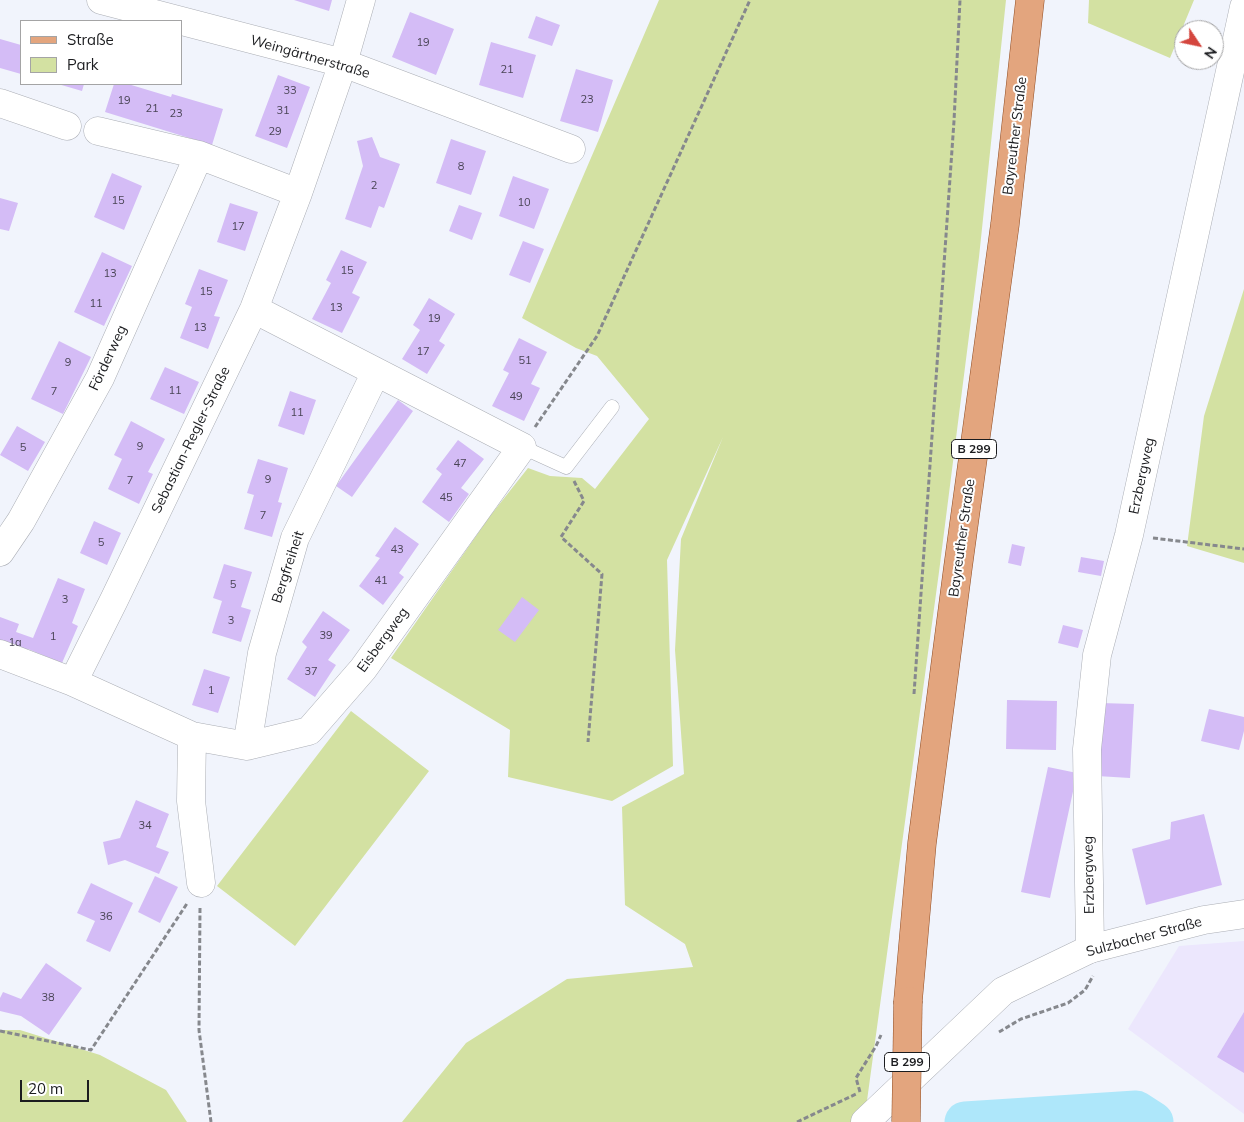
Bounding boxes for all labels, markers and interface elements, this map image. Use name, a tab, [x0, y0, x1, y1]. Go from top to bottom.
legend	[20, 20, 182, 85]
north arrow	[1174, 20, 1224, 70]
text: Straße	[67, 30, 114, 49]
street label: Weingärtnerstraße	[248, 32, 372, 82]
house number: 19	[416, 36, 430, 50]
text: N	[1200, 43, 1221, 62]
text: Park	[67, 55, 99, 74]
house number: 21	[500, 63, 514, 77]
street label: Bayreuther Straße	[999, 76, 1031, 196]
house number: 33	[283, 84, 297, 98]
house number: 23	[580, 93, 594, 107]
house number: 19	[117, 94, 131, 108]
house number: 21	[145, 102, 159, 116]
house number: 31	[276, 104, 290, 118]
house number: 23	[169, 107, 183, 121]
house number: 29	[268, 125, 282, 139]
house number: 8	[458, 160, 464, 174]
house number: 2	[371, 179, 377, 193]
house number: 15	[111, 194, 125, 208]
house number: 10	[517, 196, 531, 210]
house number: 17	[231, 220, 245, 234]
house number: 15	[340, 264, 354, 278]
house number: 13	[103, 267, 117, 281]
house number: 15	[199, 285, 213, 299]
house number: 11	[89, 297, 103, 311]
house number: 13	[329, 301, 343, 315]
house number: 19	[427, 312, 441, 326]
house number: 13	[193, 321, 207, 335]
street label: Förderweg	[86, 323, 130, 393]
house number: 17	[416, 345, 430, 359]
house number: 51	[518, 354, 532, 368]
house number: 9	[65, 356, 71, 370]
street label: Sebastian-Regler-Straße	[148, 364, 234, 516]
house number: 11	[168, 384, 182, 398]
house number: 7	[51, 385, 57, 399]
house number: 49	[509, 390, 523, 404]
house number: 11	[290, 406, 304, 420]
street label: Erzbergweg	[1126, 436, 1158, 516]
road number: B 299	[952, 439, 996, 458]
house number: 9	[137, 440, 143, 454]
house number: 5	[20, 441, 26, 455]
house number: 47	[453, 457, 467, 471]
house number: 9	[265, 473, 271, 487]
house number: 7	[127, 474, 133, 488]
street label: Bayreuther Straße	[945, 478, 979, 598]
house number: 45	[439, 491, 453, 505]
house number: 7	[260, 509, 266, 523]
street label: Bergfreiheit	[268, 529, 308, 605]
house number: 5	[98, 536, 104, 550]
house number: 43	[390, 543, 404, 557]
house number: 41	[374, 574, 388, 588]
house number: 5	[230, 578, 236, 592]
house number: 3	[62, 593, 68, 607]
street label: Eisbergweg	[354, 604, 412, 676]
house number: 3	[228, 614, 234, 628]
house number: 39	[319, 629, 333, 643]
house number: 1	[50, 630, 56, 644]
house number: 1a	[8, 636, 22, 650]
house number: 37	[304, 665, 318, 679]
house number: 1	[208, 684, 214, 698]
house number: 34	[138, 819, 152, 833]
street label: Erzbergweg	[1080, 836, 1098, 914]
house number: 36	[99, 910, 113, 924]
street label: Sulzbacher Straße	[1084, 913, 1204, 961]
house number: 38	[41, 991, 55, 1005]
road number: B 299	[884, 1052, 930, 1072]
scale bar	[22, 1070, 91, 1102]
text: 20 m	[28, 1079, 63, 1098]

